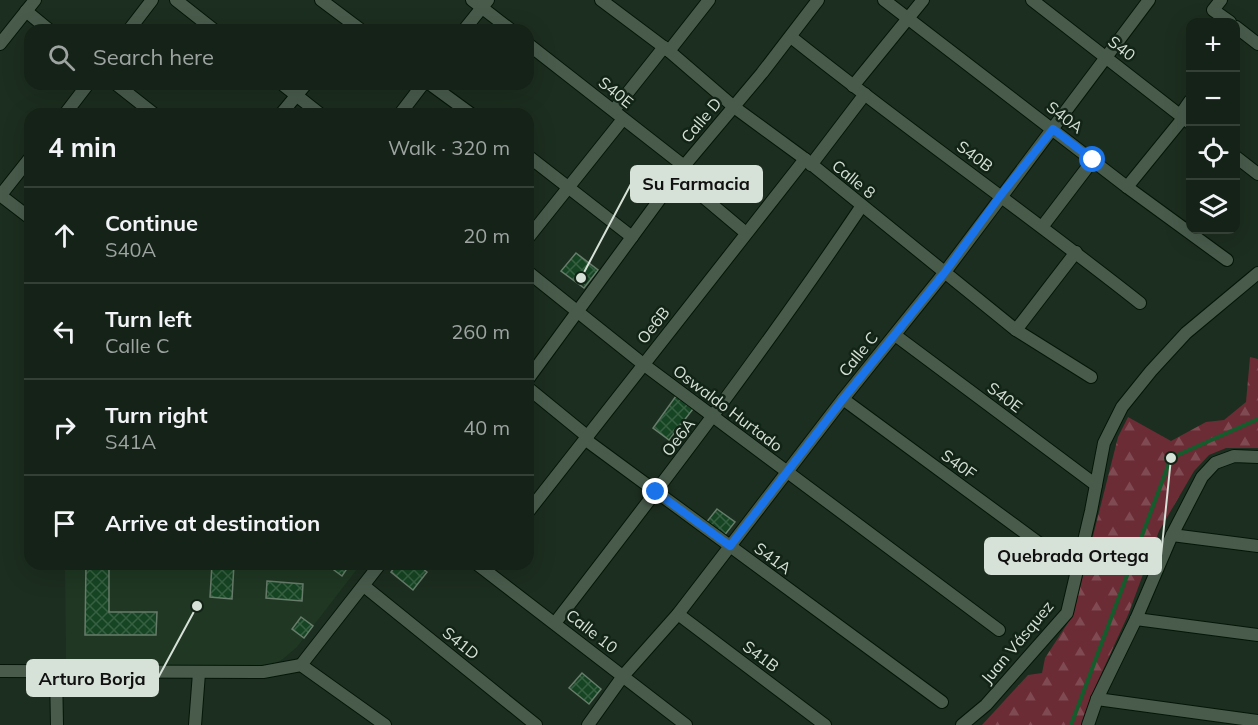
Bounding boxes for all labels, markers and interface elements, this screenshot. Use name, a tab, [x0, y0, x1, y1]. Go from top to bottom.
map controls	[1186, 18, 1240, 234]
button: +	[1186, 18, 1240, 72]
search box	[24, 24, 534, 90]
street label: S40	[1104, 31, 1140, 65]
icon: search	[45, 41, 78, 74]
text: Search here	[93, 43, 214, 71]
street label: S40E	[595, 72, 637, 112]
button: −	[1186, 72, 1240, 126]
street label: Calle D	[676, 93, 726, 147]
street label: S40A	[1043, 97, 1087, 138]
button: locate	[1186, 126, 1240, 180]
text: 4 min	[48, 131, 117, 164]
text: Walk · 320 m	[388, 135, 510, 160]
street label: S40B	[953, 136, 997, 176]
route start	[1079, 146, 1105, 172]
street label: Calle 8	[828, 155, 880, 203]
callout: Su Farmacia	[631, 166, 762, 202]
text: Su Farmacia	[642, 172, 750, 195]
button: layers	[1186, 180, 1240, 234]
text: Continue	[105, 209, 198, 237]
icon: ahead	[48, 219, 81, 252]
text: 20 m	[463, 223, 510, 248]
text: S40A	[105, 237, 156, 262]
street label: Oe6B	[632, 302, 674, 348]
text: Turn left	[105, 305, 192, 333]
icon: left	[48, 315, 81, 348]
text: 260 m	[451, 319, 510, 344]
street label: Calle C	[834, 328, 882, 380]
text: Calle C	[105, 333, 170, 358]
street label: Oswaldo Hurtado	[669, 360, 787, 456]
street label: S40E	[984, 377, 1026, 417]
text: Turn right	[105, 401, 208, 429]
icon: right	[48, 411, 81, 444]
street label: Oe6A	[657, 414, 699, 460]
text: 40 m	[463, 415, 510, 440]
text: S41A	[105, 429, 156, 454]
street label: S40F	[938, 445, 980, 483]
route end	[642, 478, 668, 504]
icon: arrive	[48, 507, 81, 540]
text: Arrive at destination	[105, 509, 320, 537]
street label: S41A	[751, 538, 796, 578]
callout: Quebrada Ortega	[985, 538, 1161, 574]
text: Quebrada Ortega	[997, 544, 1149, 567]
street label: Juan Vásquez	[977, 596, 1057, 688]
street label: Calle 10	[562, 605, 622, 657]
street label: S41D	[439, 622, 483, 664]
street label: S41B	[739, 636, 783, 676]
callout: Arturo Borja	[27, 660, 158, 696]
text: Arturo Borja	[38, 667, 146, 690]

